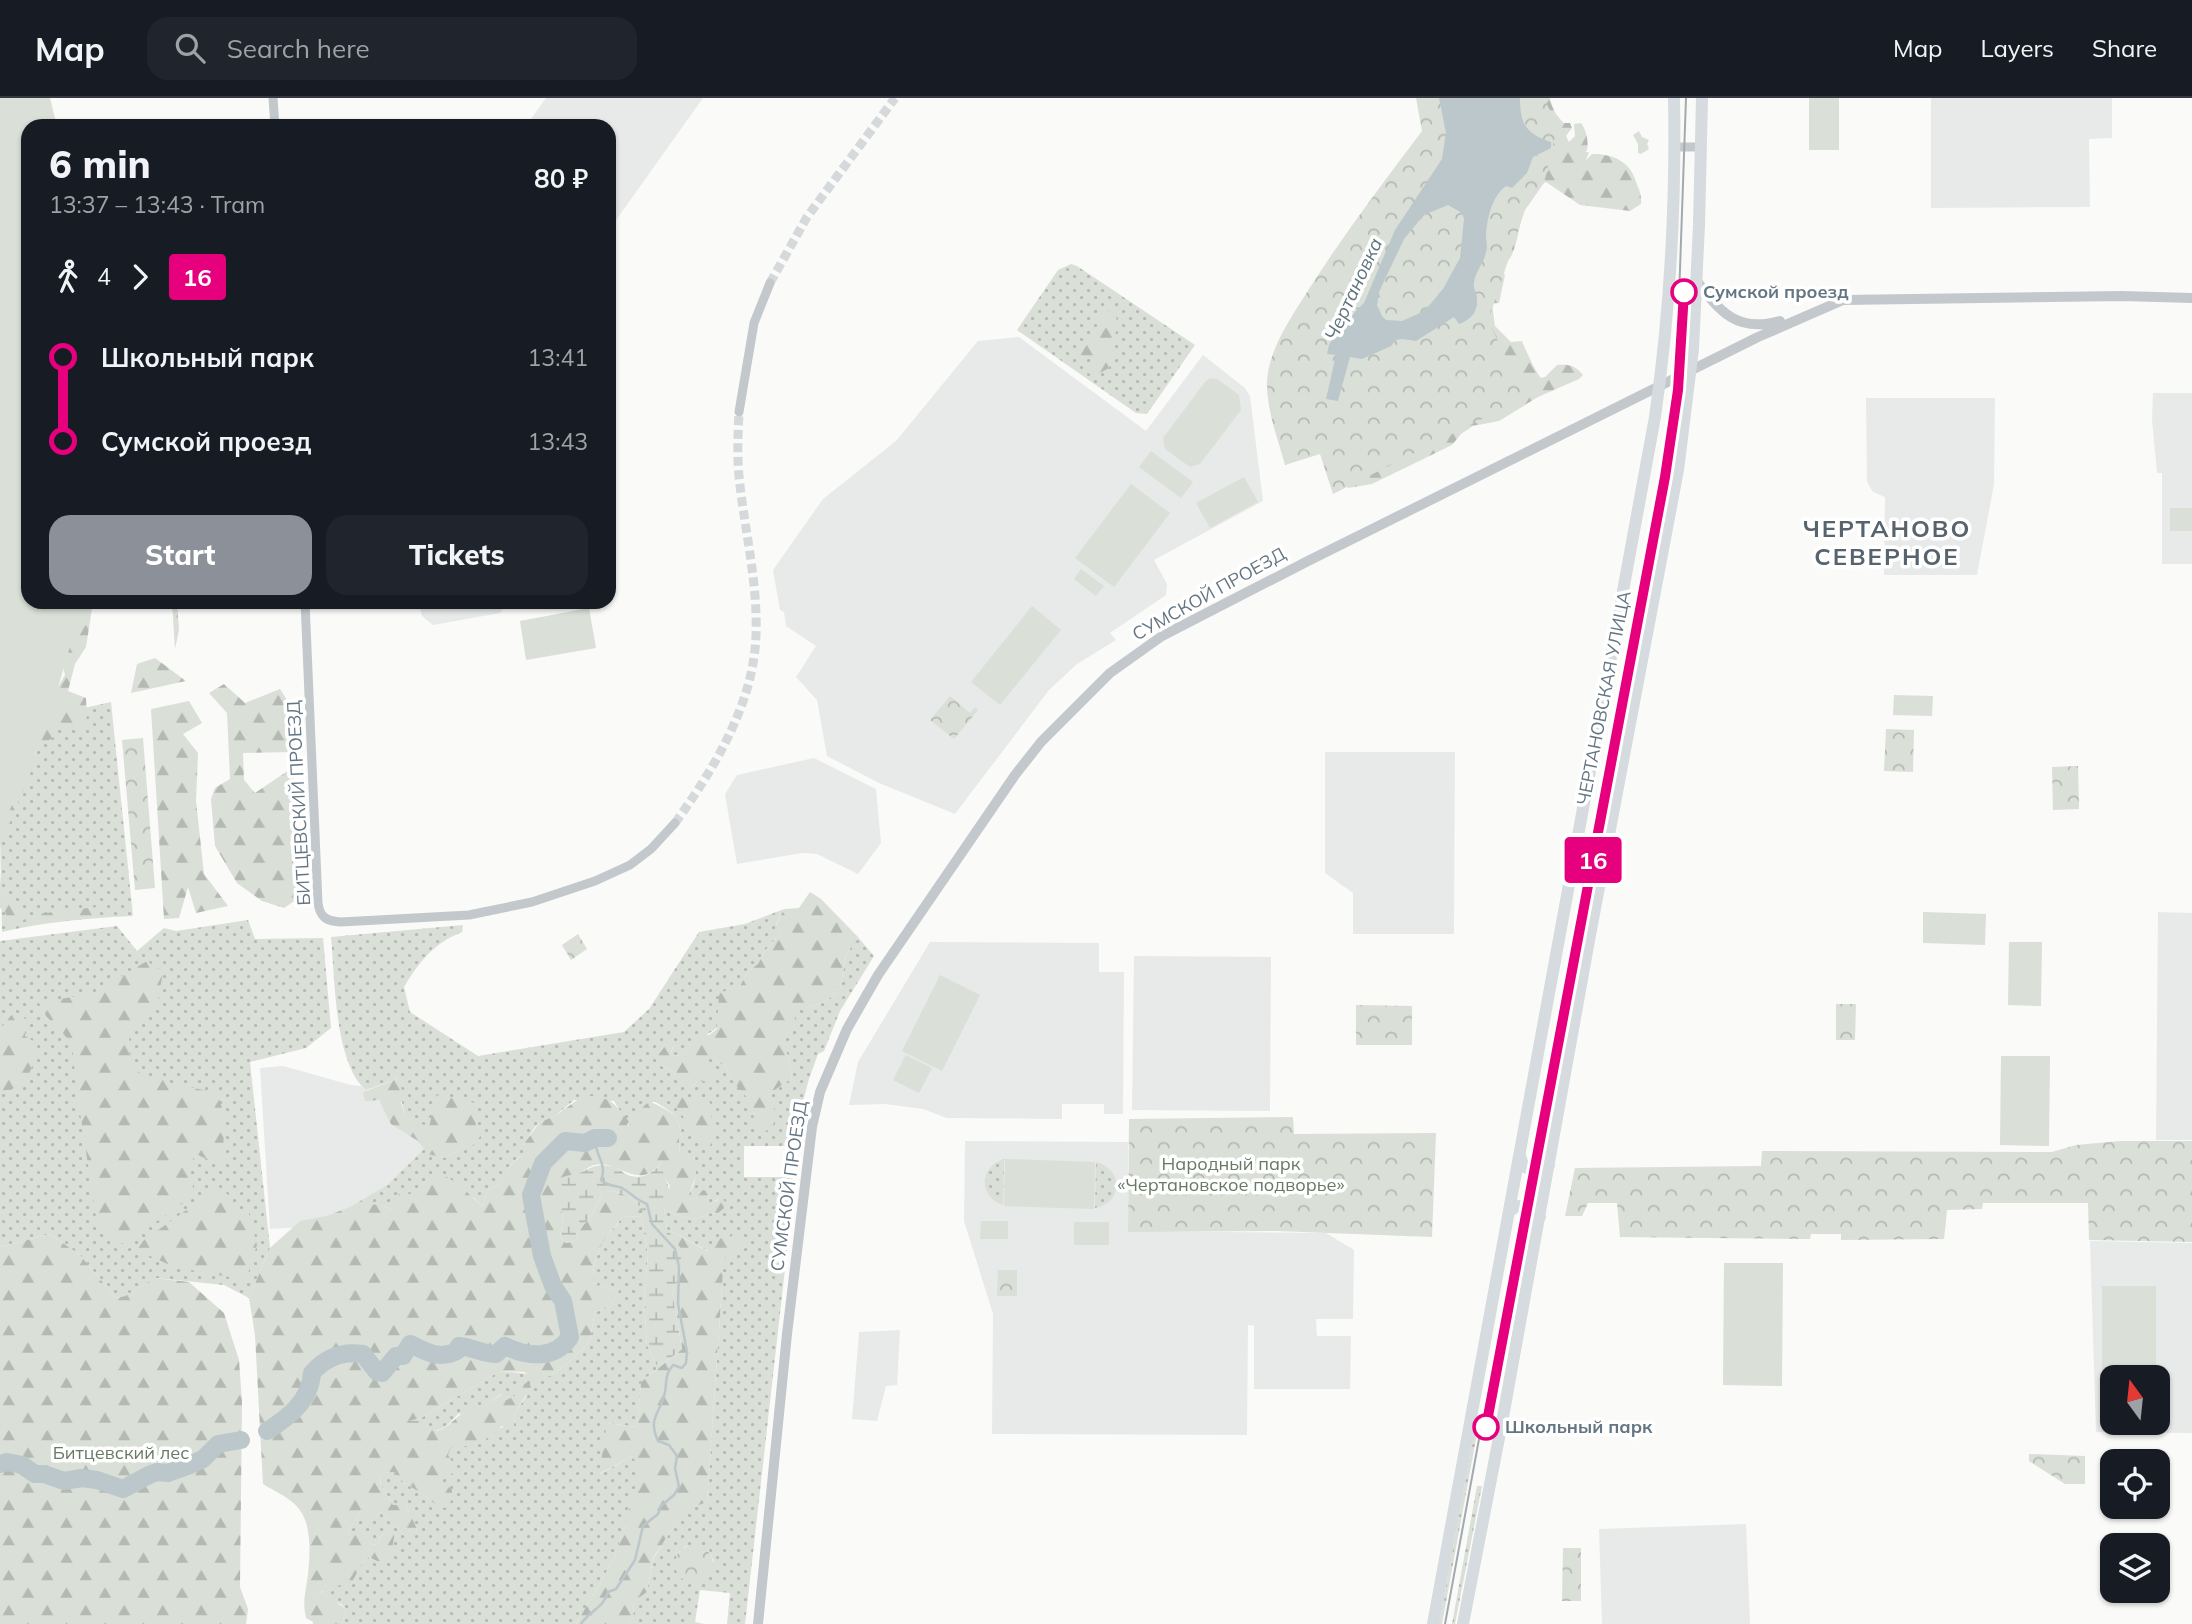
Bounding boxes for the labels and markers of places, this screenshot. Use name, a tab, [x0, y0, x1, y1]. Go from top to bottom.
marker: Сумской проезд	[1671, 279, 1697, 305]
place label: Сумской проезд	[1703, 280, 1849, 303]
marker: Школьный парк	[1473, 1414, 1499, 1440]
place label: Школьный парк	[1505, 1415, 1653, 1438]

